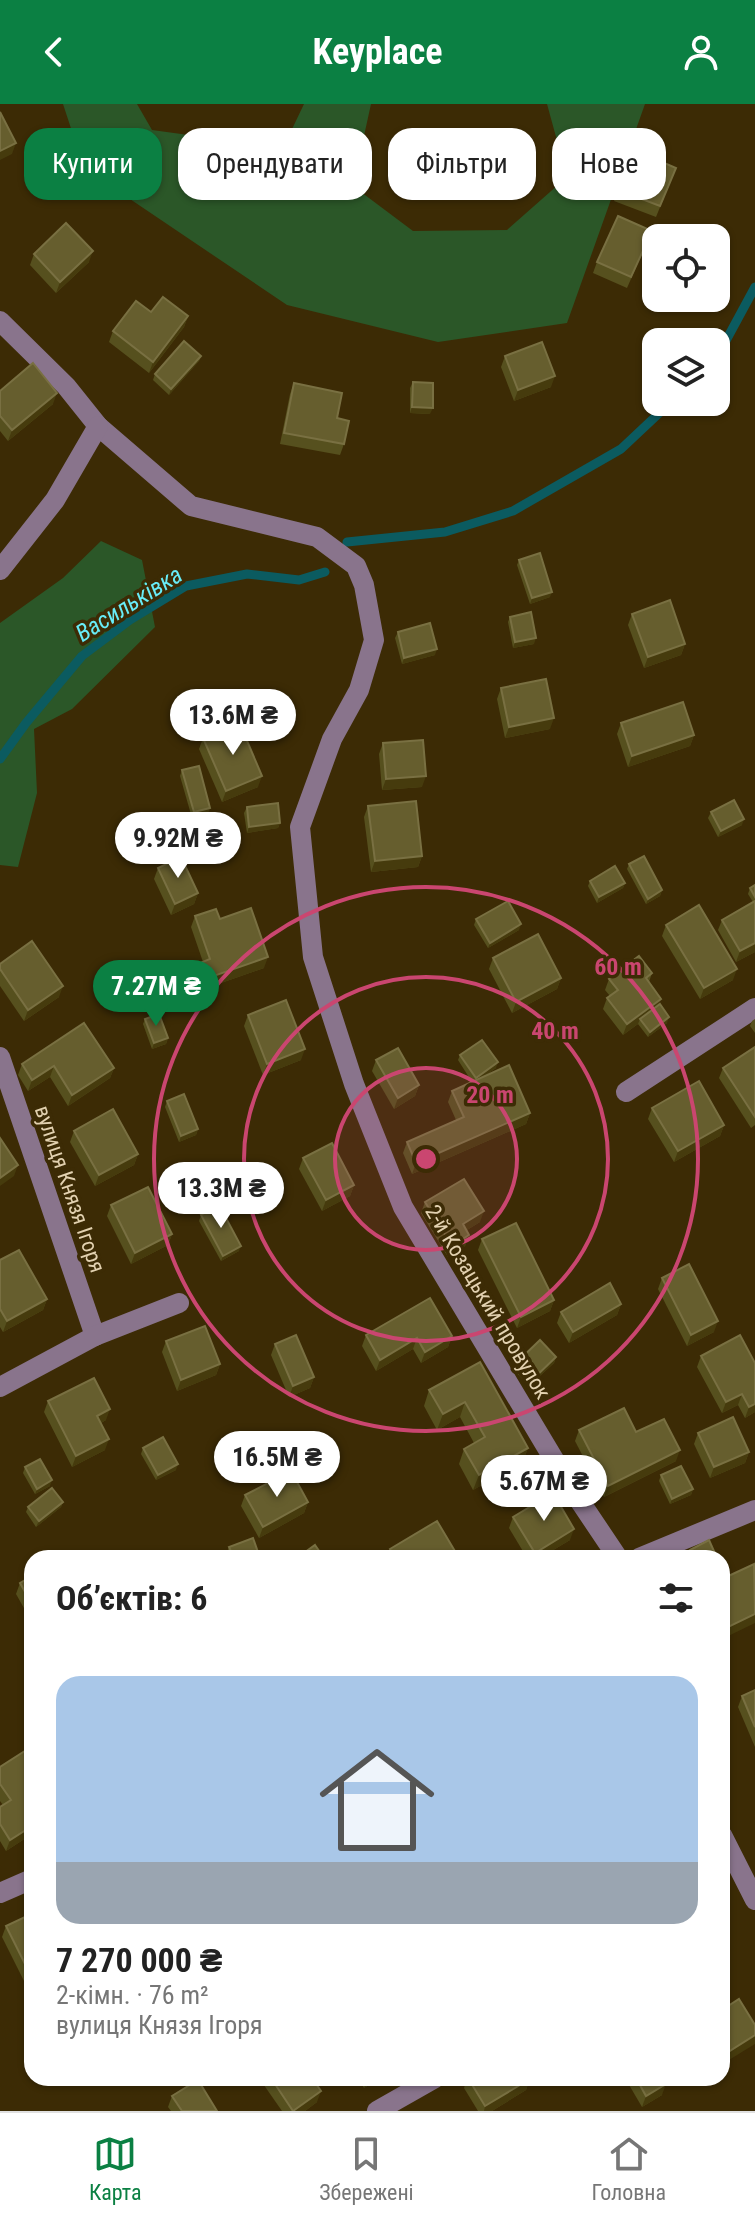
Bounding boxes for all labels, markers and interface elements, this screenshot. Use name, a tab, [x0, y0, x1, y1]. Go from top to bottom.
icon: back	[32, 30, 76, 74]
icon: person	[679, 30, 723, 74]
text: Keyplace	[312, 31, 443, 73]
chip: Купити	[24, 128, 162, 200]
chip: Орендувати	[178, 128, 372, 200]
chip: Фільтри	[388, 128, 536, 200]
chip: Нове	[552, 128, 666, 200]
map controls	[642, 224, 730, 416]
button: locate	[642, 224, 730, 312]
button: layers	[642, 328, 730, 416]
water label: Васильківка	[71, 560, 187, 648]
pin: 13.6M ₴	[159, 689, 307, 757]
text: 13.6M ₴	[188, 700, 278, 730]
pin: 9.92M ₴	[104, 812, 252, 880]
text: 9.92M ₴	[133, 823, 223, 853]
text: 60 m	[594, 953, 642, 981]
pin: 7.27M ₴	[82, 960, 230, 1028]
text: 7.27M ₴	[111, 971, 201, 1001]
text: 40 m	[531, 1017, 579, 1045]
text: 20 m	[466, 1081, 514, 1109]
street label: вулиця Князя Ігоря	[30, 1102, 110, 1276]
centre of rings	[412, 1145, 440, 1173]
pin: 13.3M ₴	[147, 1162, 295, 1230]
text: 13.3M ₴	[176, 1173, 266, 1203]
street label: 2-й Козацький провулок	[420, 1201, 556, 1404]
pin: 16.5M ₴	[203, 1431, 351, 1499]
text: 16.5M ₴	[232, 1442, 322, 1472]
pin: 5.67M ₴	[470, 1455, 618, 1523]
text: 5.67M ₴	[499, 1466, 589, 1496]
icon: filters	[654, 1576, 698, 1620]
text: Об’єктів: 6	[56, 1578, 207, 1618]
icon: home	[305, 1728, 449, 1872]
text: 7 270 000 ₴	[56, 1940, 222, 1980]
text: 2-кімн. · 76 m²	[56, 1980, 209, 2010]
text: вулиця Князя Ігоря	[56, 2010, 263, 2040]
tab: Карта	[89, 2132, 141, 2205]
tab: Збережені	[319, 2132, 414, 2205]
tab: Головна	[591, 2132, 666, 2205]

